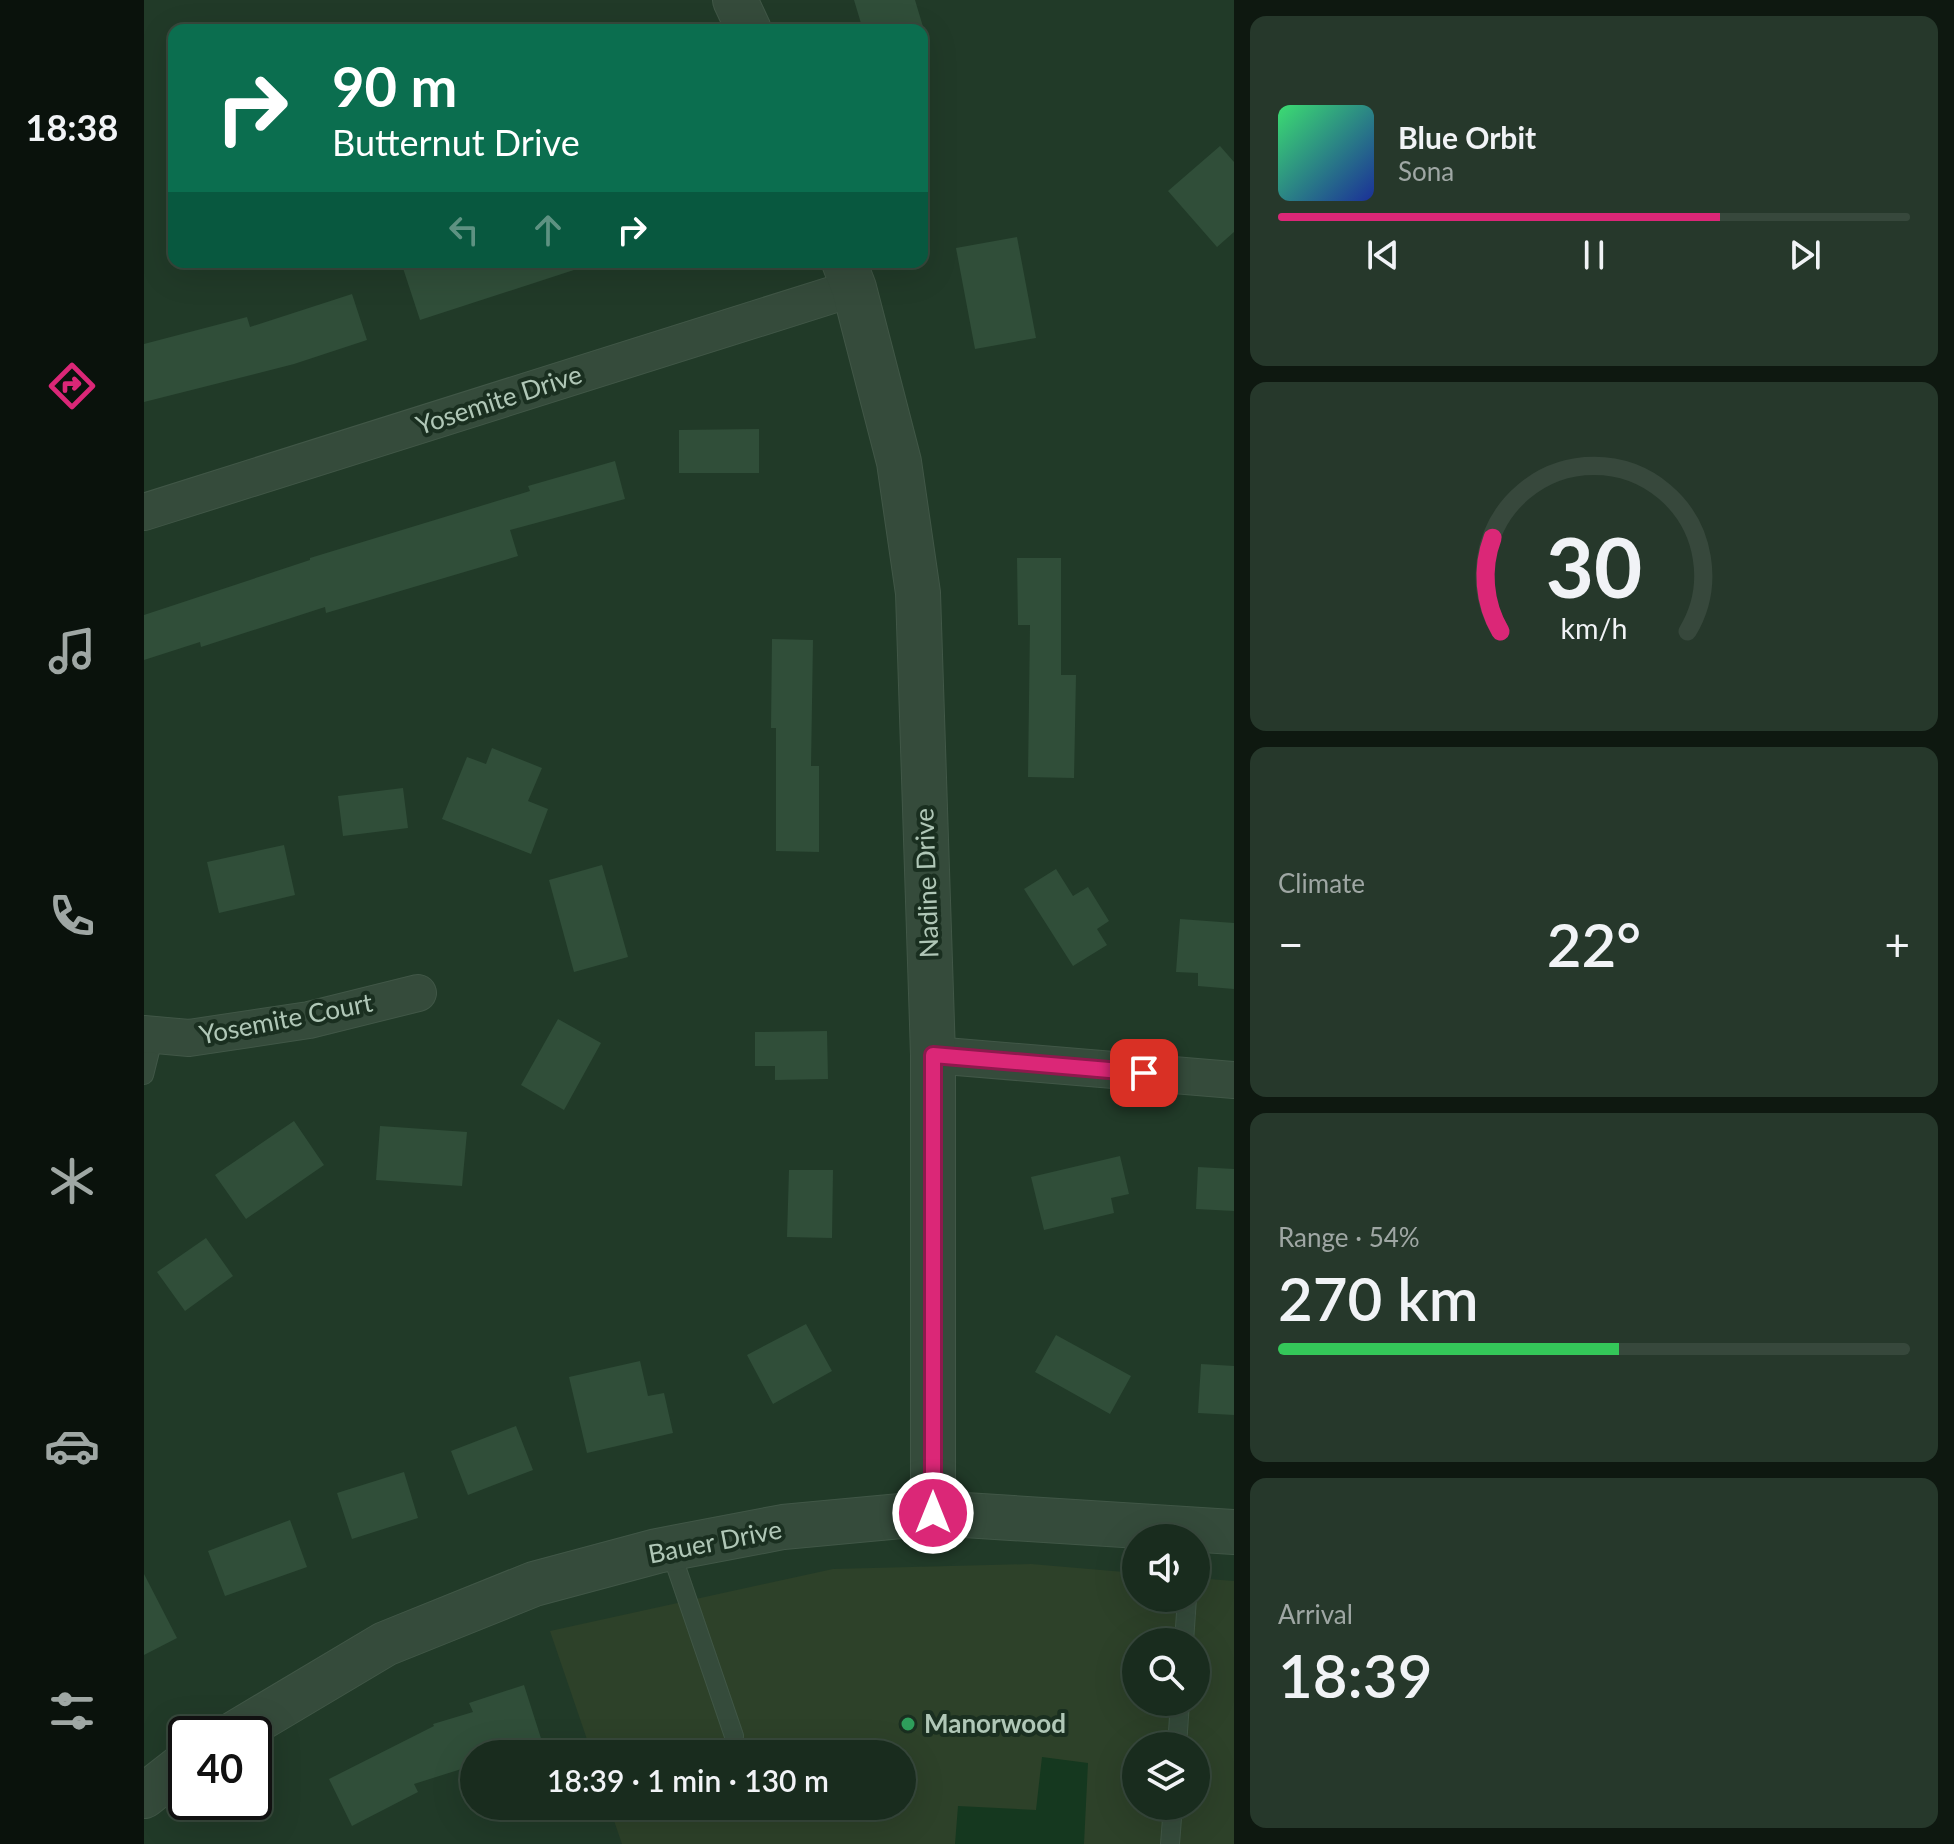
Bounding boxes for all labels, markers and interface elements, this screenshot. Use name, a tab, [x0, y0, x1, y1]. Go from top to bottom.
text: 90 m	[332, 52, 457, 119]
icon: right	[200, 56, 304, 160]
text: 18:38	[26, 105, 118, 149]
text: Blue Orbit	[1398, 119, 1536, 155]
text: Butternut Drive	[332, 120, 580, 164]
text: Sona	[1398, 155, 1454, 187]
icon: left	[442, 208, 486, 252]
icon: ahead	[526, 208, 570, 252]
icon: right	[610, 208, 654, 252]
icon: previous	[1361, 233, 1405, 277]
icon: pause	[1572, 233, 1616, 277]
icon: next	[1783, 233, 1827, 277]
street label: Yosemite Drive	[412, 357, 586, 441]
icon: directions	[44, 358, 100, 414]
text: 30	[1546, 516, 1642, 616]
text: km/h	[1561, 612, 1627, 646]
icon: music	[44, 623, 100, 679]
street label: Nadine Drive	[907, 807, 945, 959]
text: Climate	[1278, 867, 1365, 899]
icon: phone	[44, 888, 100, 944]
text: 22°	[1547, 908, 1641, 980]
text: −	[1278, 918, 1304, 970]
text: +	[1884, 918, 1910, 970]
street label: Yosemite Court	[197, 985, 376, 1050]
pin	[1110, 1039, 1178, 1107]
icon: arrive	[1122, 1051, 1166, 1095]
icon: climate	[44, 1153, 100, 1209]
text: Range · 54%	[1278, 1221, 1420, 1253]
text: 270 km	[1278, 1262, 1479, 1334]
icon: car	[44, 1418, 100, 1474]
position arrow	[891, 1471, 975, 1555]
street label: Bauer Drive	[645, 1512, 784, 1570]
map controls	[1122, 1524, 1210, 1820]
button: sound	[1122, 1524, 1210, 1612]
text: Arrival	[1278, 1598, 1353, 1630]
button: search	[1122, 1628, 1210, 1716]
text: 18:39	[1278, 1639, 1432, 1711]
icon: filters	[44, 1683, 100, 1739]
place label: Manorwood	[924, 1707, 1066, 1739]
marker: Manorwood	[899, 1715, 917, 1733]
speed limit sign: 40	[168, 1716, 272, 1820]
button: layers	[1122, 1732, 1210, 1820]
text: 18:39 · 1 min · 130 m	[547, 1762, 829, 1798]

